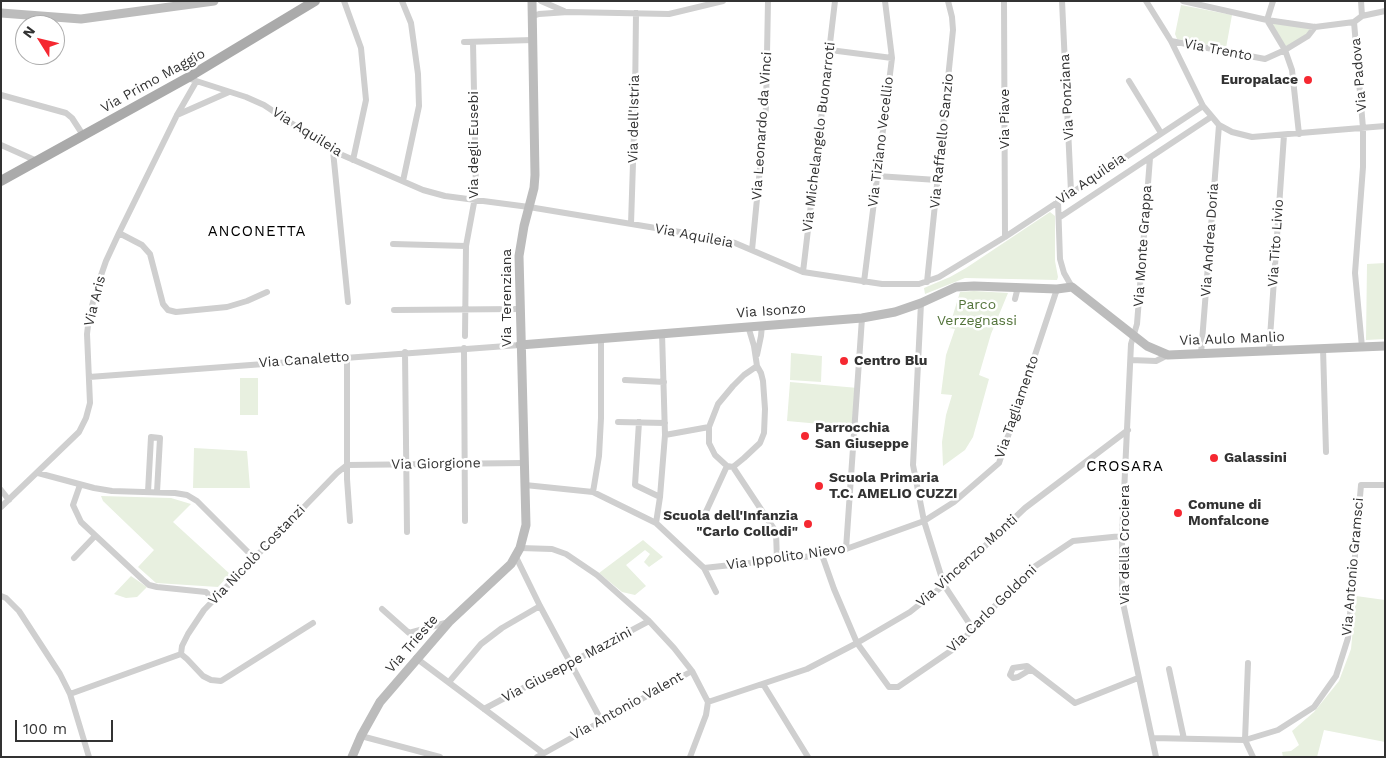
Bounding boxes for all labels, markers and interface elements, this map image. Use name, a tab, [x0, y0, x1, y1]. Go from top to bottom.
north arrow	[15, 15, 65, 65]
text: N	[19, 23, 38, 41]
street label: Via Trento	[1182, 35, 1254, 65]
street label: Via Padova	[1347, 37, 1371, 113]
street label: Via Michelangelo Buonarroti	[799, 41, 839, 233]
street label: Via Primo Maggio	[98, 45, 208, 117]
street label: Via Leonardo da Vinci	[748, 51, 776, 201]
street label: Via Ponziana	[1056, 53, 1078, 141]
street label: Via Raffaello Sanzio	[927, 72, 957, 210]
place label: Europalace	[1221, 72, 1298, 88]
marker: Europalace	[1302, 74, 1314, 86]
street label: Via dell'Istria	[625, 75, 643, 163]
street label: Via Tiziano Vecellio	[865, 76, 897, 208]
street label: Via Piave	[997, 89, 1013, 149]
street label: Via degli Eusebi	[466, 91, 482, 199]
street label: Via Aquileia	[269, 104, 345, 160]
street label: Via Aquileia	[1053, 150, 1129, 208]
street label: Via Andrea Doria	[1198, 182, 1222, 298]
street label: Via Monte Grappa	[1130, 185, 1156, 307]
street label: Via Tito Livio	[1265, 199, 1287, 287]
street label: Via Aquileia	[653, 220, 735, 252]
district label: ANCONETTA	[207, 223, 307, 241]
street label: Via Terenziana	[499, 249, 515, 347]
street label: Via Aris	[81, 274, 109, 328]
park label: Parco Verzegnassi	[937, 297, 1017, 330]
street label: Via Isonzo	[736, 300, 806, 322]
street label: Via Aulo Manlio	[1179, 329, 1285, 349]
street label: Via Canaletto	[258, 348, 350, 372]
place label: Centro Blu	[854, 353, 928, 369]
street label: Via Tagliamento	[991, 353, 1043, 461]
marker: Centro Blu	[838, 355, 850, 367]
place label: Parrocchia San Giuseppe	[815, 420, 909, 452]
marker: Parrocchia San Giuseppe	[799, 430, 811, 442]
place label: Galassini	[1224, 450, 1287, 466]
marker: Galassini	[1208, 452, 1220, 464]
street label: Via Giorgione	[391, 455, 481, 473]
district label: CROSARA	[1085, 458, 1165, 476]
place label: Scuola Primaria T.C. AMELIO CUZZI	[829, 470, 958, 502]
marker: Scuola Primaria T.C. AMELIO CUZZI	[813, 480, 825, 492]
street label: Via della Crociera	[1117, 485, 1133, 605]
place label: Comune di Monfalcone	[1188, 497, 1269, 530]
street label: Via Antonio Gramsci	[1339, 497, 1367, 637]
street label: Via Nicolò Costanzi	[205, 502, 309, 608]
marker: Comune di Monfalcone	[1172, 507, 1184, 519]
place label: Scuola dell'Infanzia "Carlo Collodi"	[663, 508, 798, 540]
street label: Via Vincenzo Monti	[913, 511, 1021, 611]
marker: Scuola dell'Infanzia "Carlo Collodi"	[802, 518, 814, 530]
street label: Via Ippolito Nievo	[725, 540, 847, 574]
street label: Via Carlo Goldoni	[944, 562, 1040, 656]
street label: Via Trieste	[382, 611, 442, 677]
street label: Via Giuseppe Mazzini	[499, 624, 635, 706]
street label: Via Antonio Valent	[568, 668, 686, 744]
scale bar	[18, 710, 115, 742]
text: 100 m	[23, 720, 67, 738]

